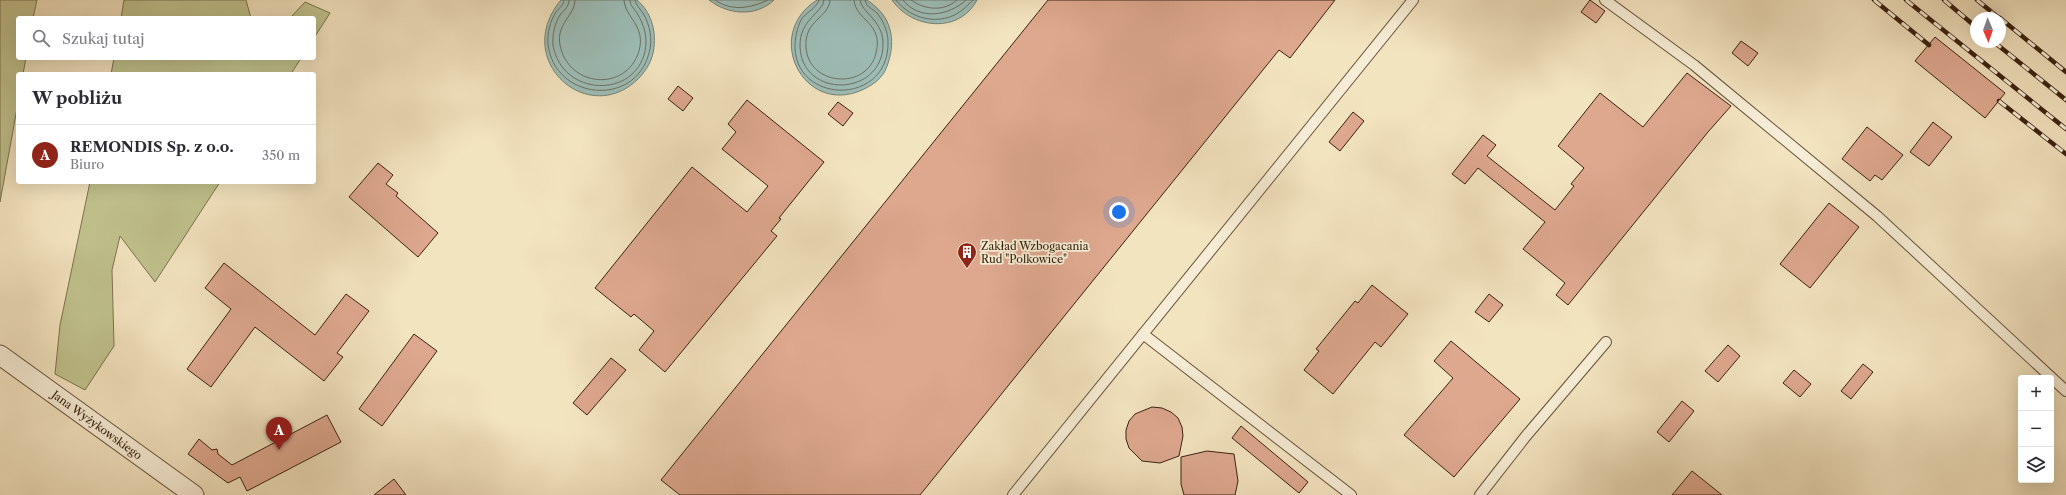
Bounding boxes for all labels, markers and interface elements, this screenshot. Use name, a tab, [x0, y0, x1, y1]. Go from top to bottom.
north arrow	[1970, 12, 2006, 48]
search box	[16, 16, 316, 60]
icon: search	[30, 27, 52, 49]
text: Szukaj tutaj	[62, 29, 144, 48]
text: W pobliżu	[32, 88, 122, 108]
text: REMONDIS Sp. z o.o.	[70, 137, 234, 156]
text: A	[40, 147, 50, 163]
text: 350 m	[262, 147, 300, 163]
text: Biuro	[70, 156, 104, 172]
your location	[1109, 202, 1129, 222]
place label: Zakład Wzbogacania Rud "Polkowice"	[981, 239, 1089, 266]
building icon: Zakład Wzbogacania Rud "Polkowice"	[956, 241, 978, 269]
map controls	[2018, 375, 2054, 483]
button: +	[2018, 375, 2054, 411]
street label: Jana Wyżykowskiego	[47, 386, 145, 463]
button: −	[2018, 411, 2054, 447]
pin: A	[266, 417, 292, 450]
button: layers	[2018, 447, 2054, 483]

